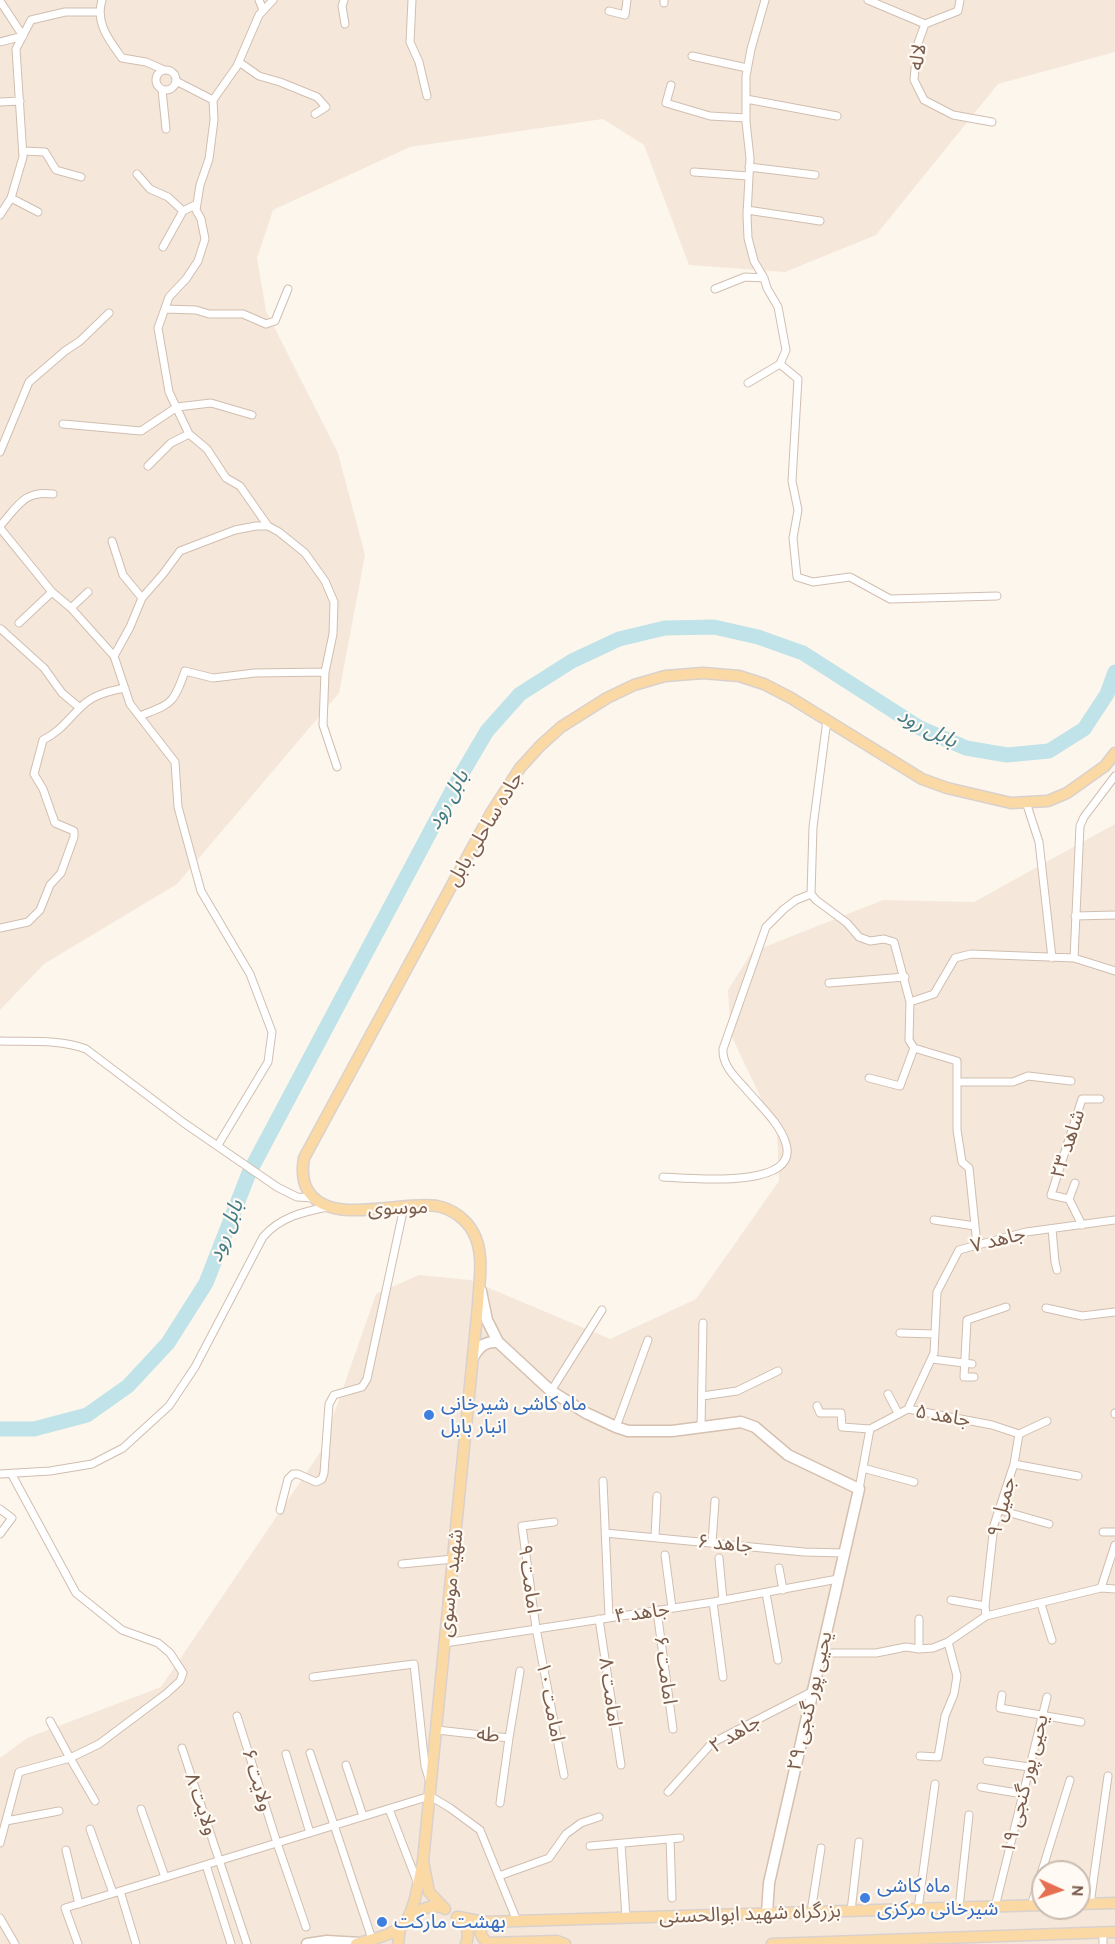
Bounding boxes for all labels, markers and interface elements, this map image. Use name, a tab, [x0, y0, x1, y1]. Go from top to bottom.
street label: لاله	[904, 42, 932, 72]
water label: بابل رود	[893, 702, 961, 754]
water label: بابل رود	[421, 766, 475, 834]
street label: جاده ساحلی بابل	[441, 767, 529, 891]
street label: شاهد ۲۳	[1046, 1107, 1090, 1181]
street label: موسوی	[367, 1195, 429, 1221]
water label: بابل رود	[203, 1197, 249, 1265]
street label: جاهد ۷	[968, 1222, 1028, 1258]
place label: ماه کاشی شیرخانی انبار بابل	[441, 1392, 587, 1439]
street label: جاهد ۵	[914, 1399, 972, 1433]
marker: ماه کاشی شیرخانی انبار بابل	[422, 1408, 436, 1422]
street label: جمیل ۹	[982, 1474, 1022, 1540]
street label: شهید موسوی	[433, 1528, 469, 1638]
street label: جاهد ۶	[696, 1530, 754, 1558]
street label: امامت ۹	[512, 1543, 546, 1615]
street label: جاهد ۴	[613, 1597, 671, 1629]
street label: یحیی پور گنجی ۲۹	[782, 1629, 838, 1773]
street label: امامت ۶	[648, 1634, 682, 1706]
street label: امامت ۸	[593, 1656, 627, 1728]
street label: امامت ۱۰	[531, 1660, 569, 1744]
street label: جاهد ۲	[705, 1709, 765, 1759]
street label: یحیی پور گنجی ۱۹	[996, 1712, 1054, 1856]
street label: طه	[475, 1722, 501, 1748]
street label: ولایت ۶	[236, 1746, 278, 1814]
street label: ولایت ۸	[179, 1770, 223, 1838]
north arrow	[1031, 1860, 1091, 1920]
place label: ماه کاشی شیرخانی مرکزی	[877, 1874, 998, 1921]
text: N	[1068, 1885, 1087, 1897]
marker: ماه کاشی شیرخانی مرکزی	[858, 1891, 872, 1905]
street label: بزرگراه شهید ابوالحسنی	[659, 1899, 841, 1929]
place label: بهشت مارکت	[394, 1910, 506, 1934]
marker: بهشت مارکت	[375, 1915, 389, 1929]

